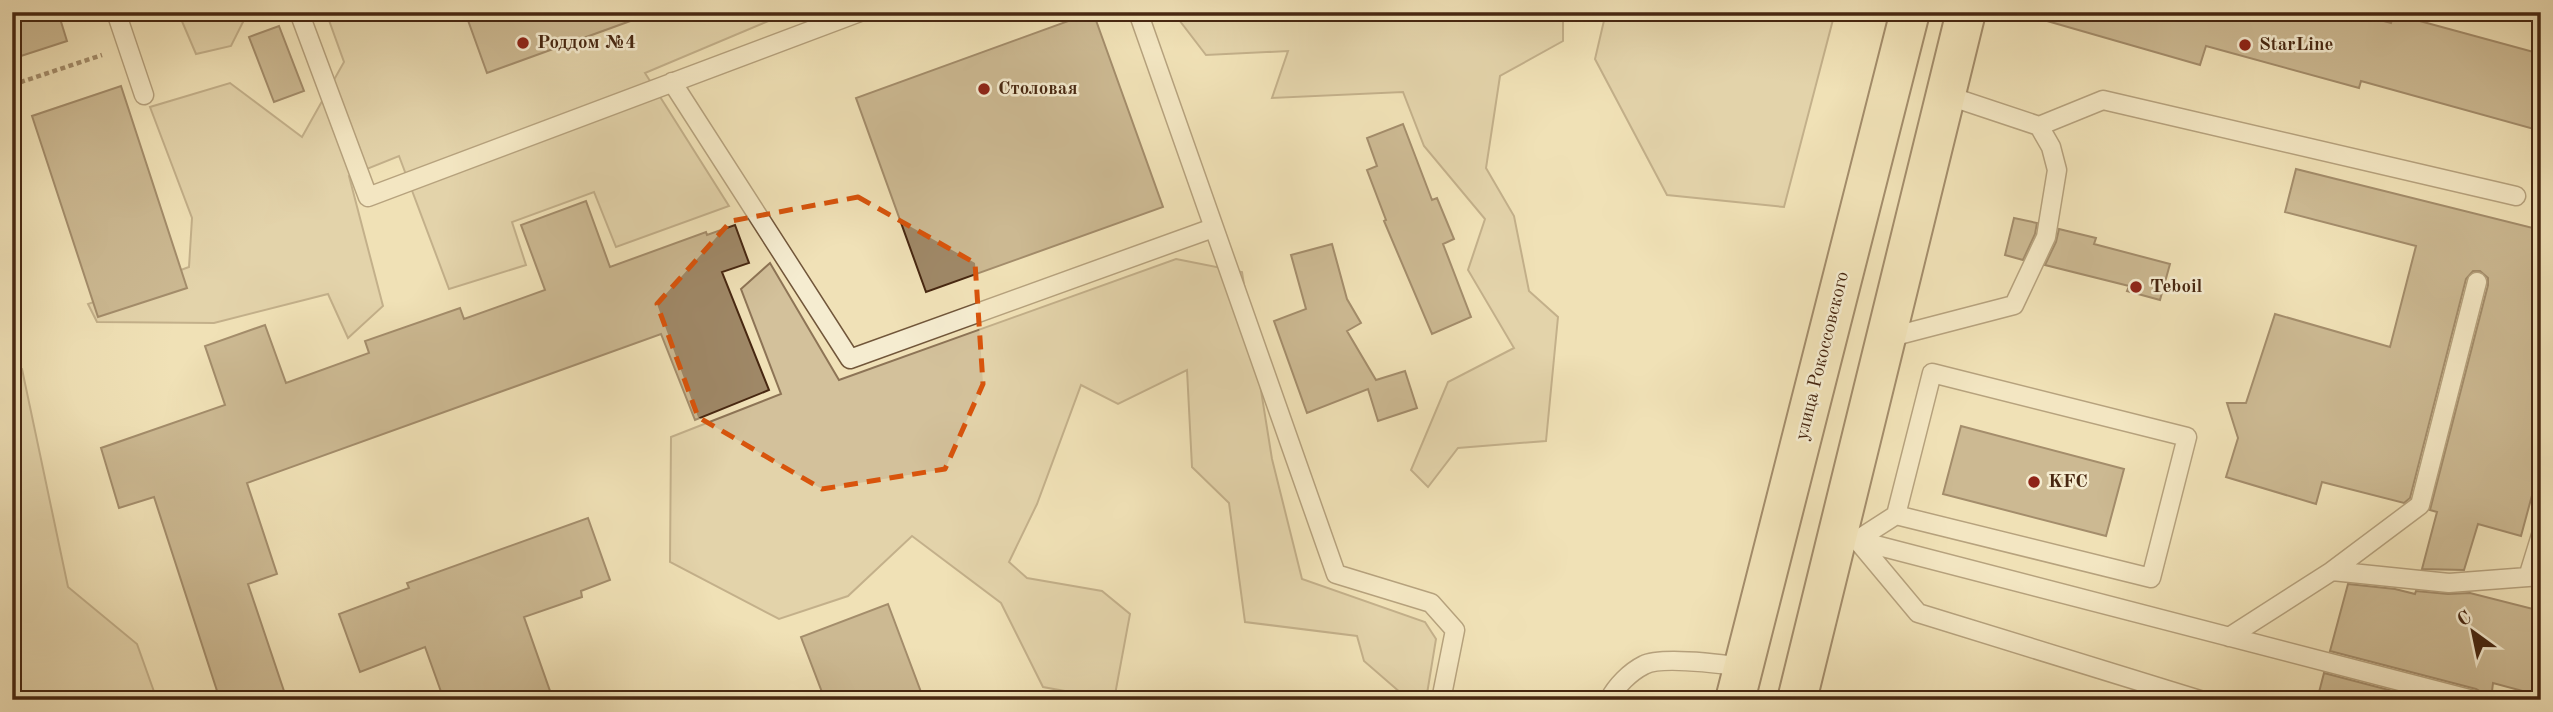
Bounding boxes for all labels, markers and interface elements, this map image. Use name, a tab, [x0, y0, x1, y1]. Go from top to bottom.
place label: Роддом №4	[537, 34, 636, 53]
marker: Роддом №4	[515, 35, 531, 51]
place label: StarLine	[2259, 36, 2334, 55]
marker: StarLine	[2237, 37, 2253, 53]
place label: Столовая	[998, 80, 1078, 99]
marker: Столовая	[976, 81, 992, 97]
street label: улица Рокоссовского	[1793, 270, 1853, 442]
place label: Teboil	[2150, 278, 2203, 297]
marker: Teboil	[2128, 279, 2144, 295]
place label: KFC	[2048, 473, 2088, 492]
marker: KFC	[2026, 474, 2042, 490]
north arrow	[2438, 596, 2508, 666]
text: С	[2455, 608, 2476, 631]

